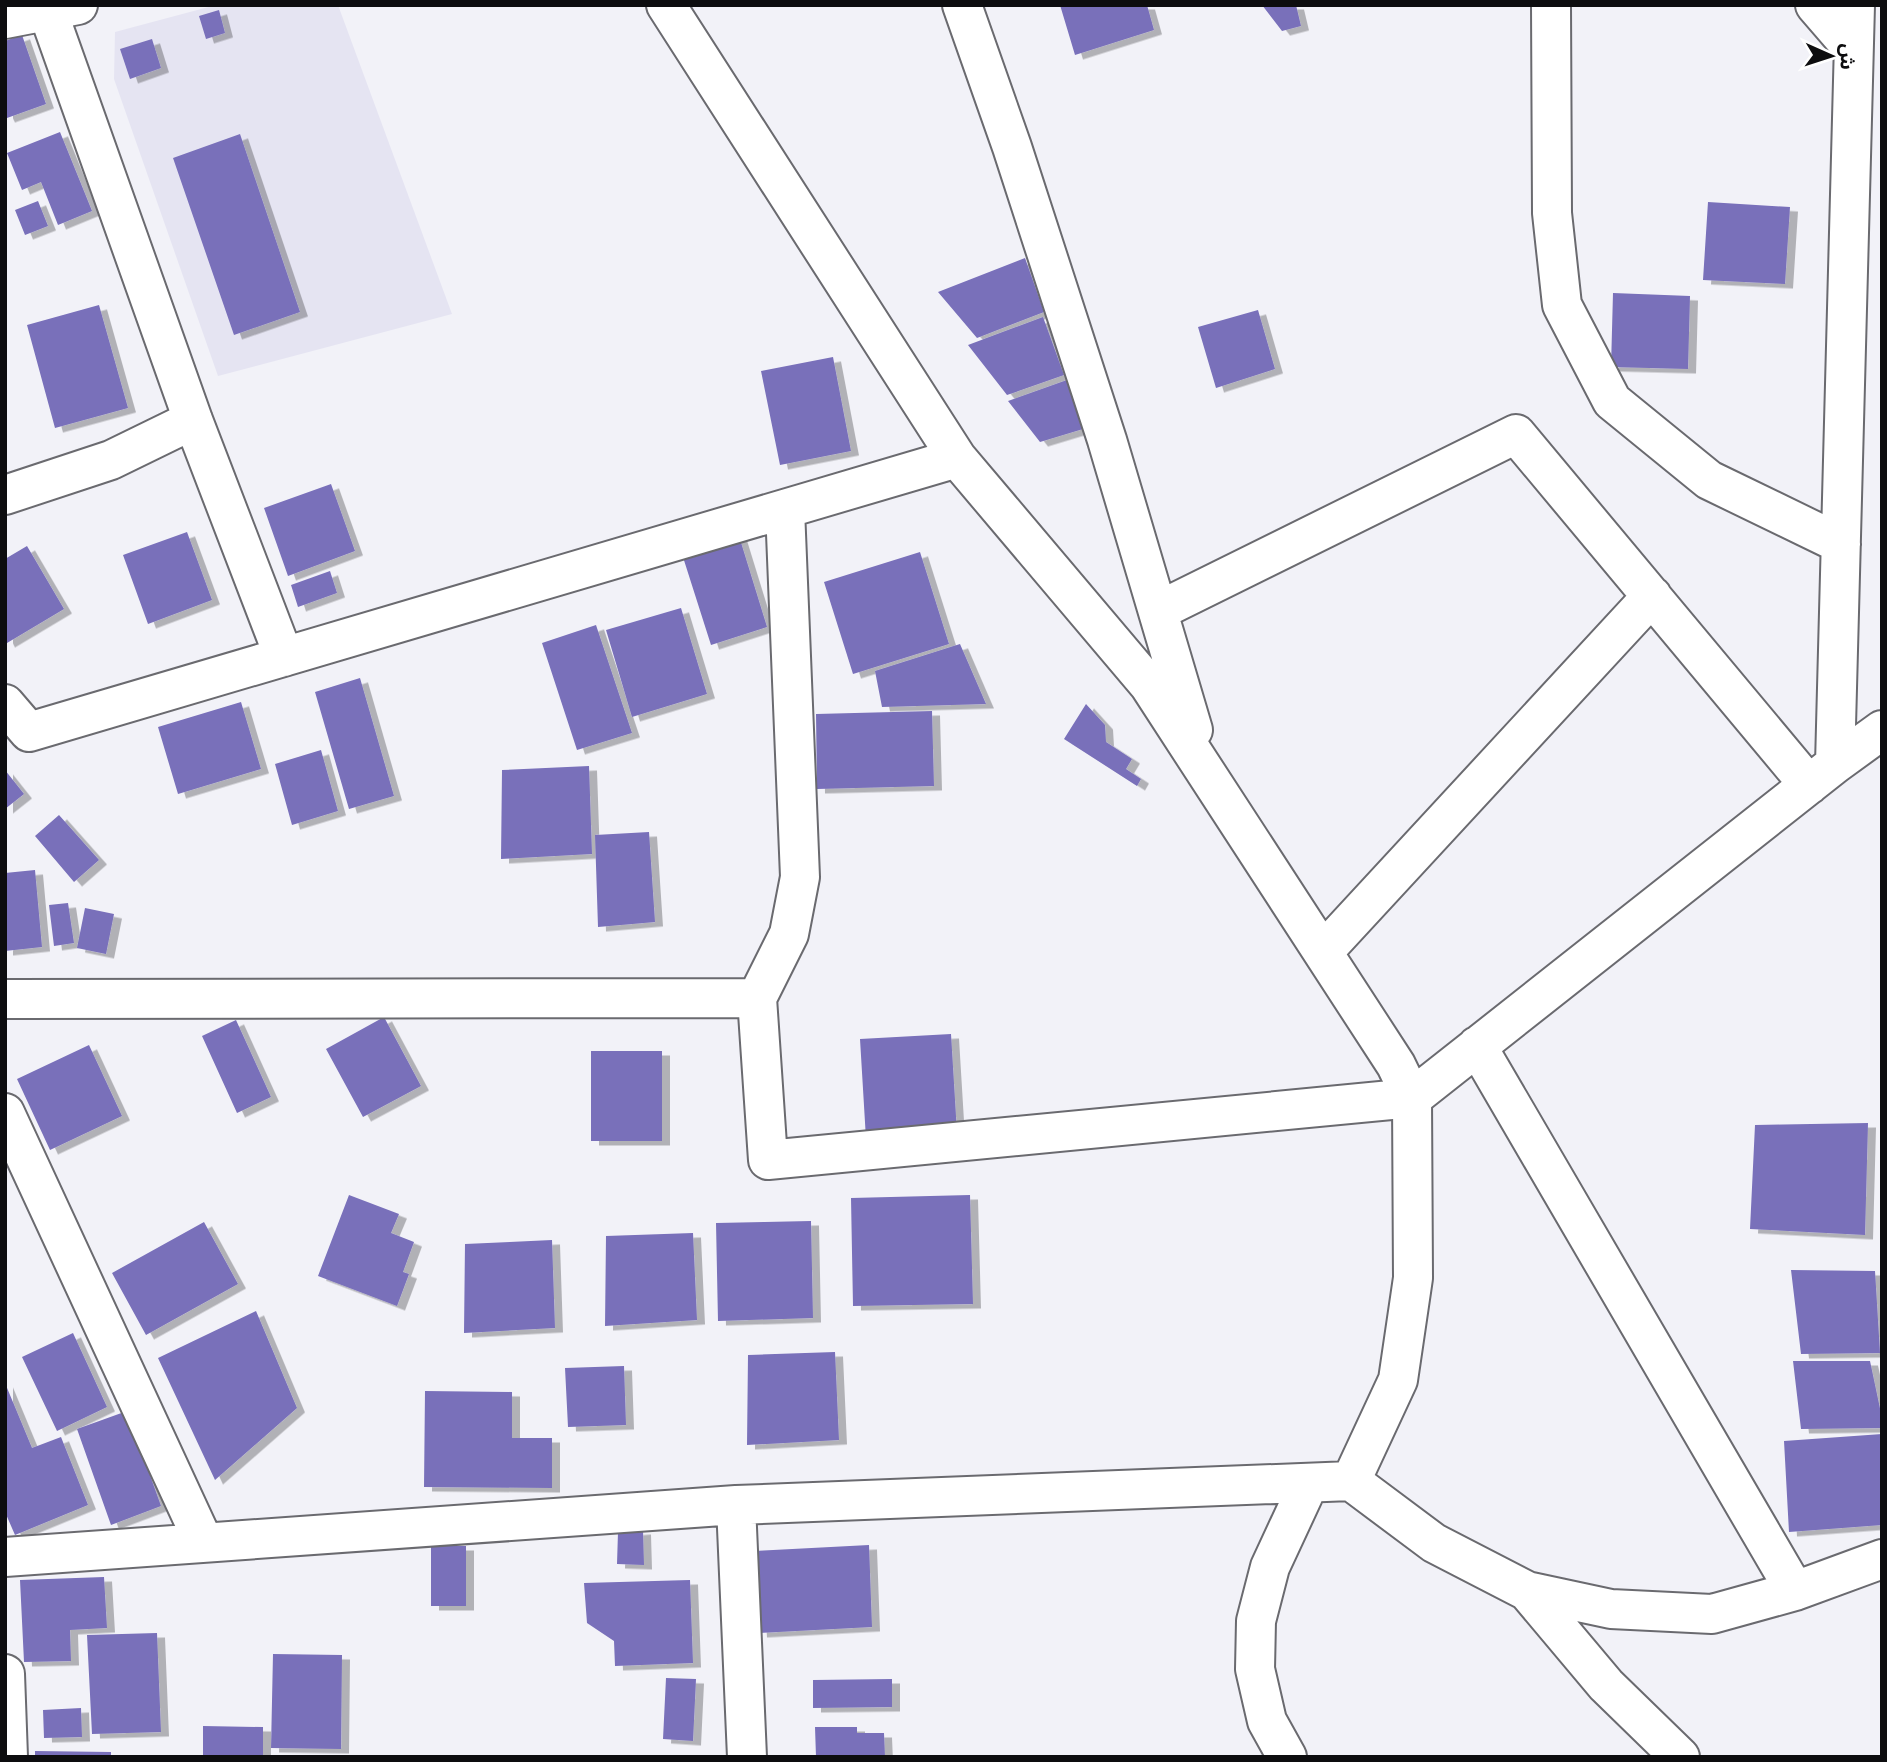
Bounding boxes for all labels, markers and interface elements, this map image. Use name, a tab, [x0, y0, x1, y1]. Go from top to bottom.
north arrow	[1796, 21, 1866, 91]
text: ش	[1833, 43, 1862, 71]

